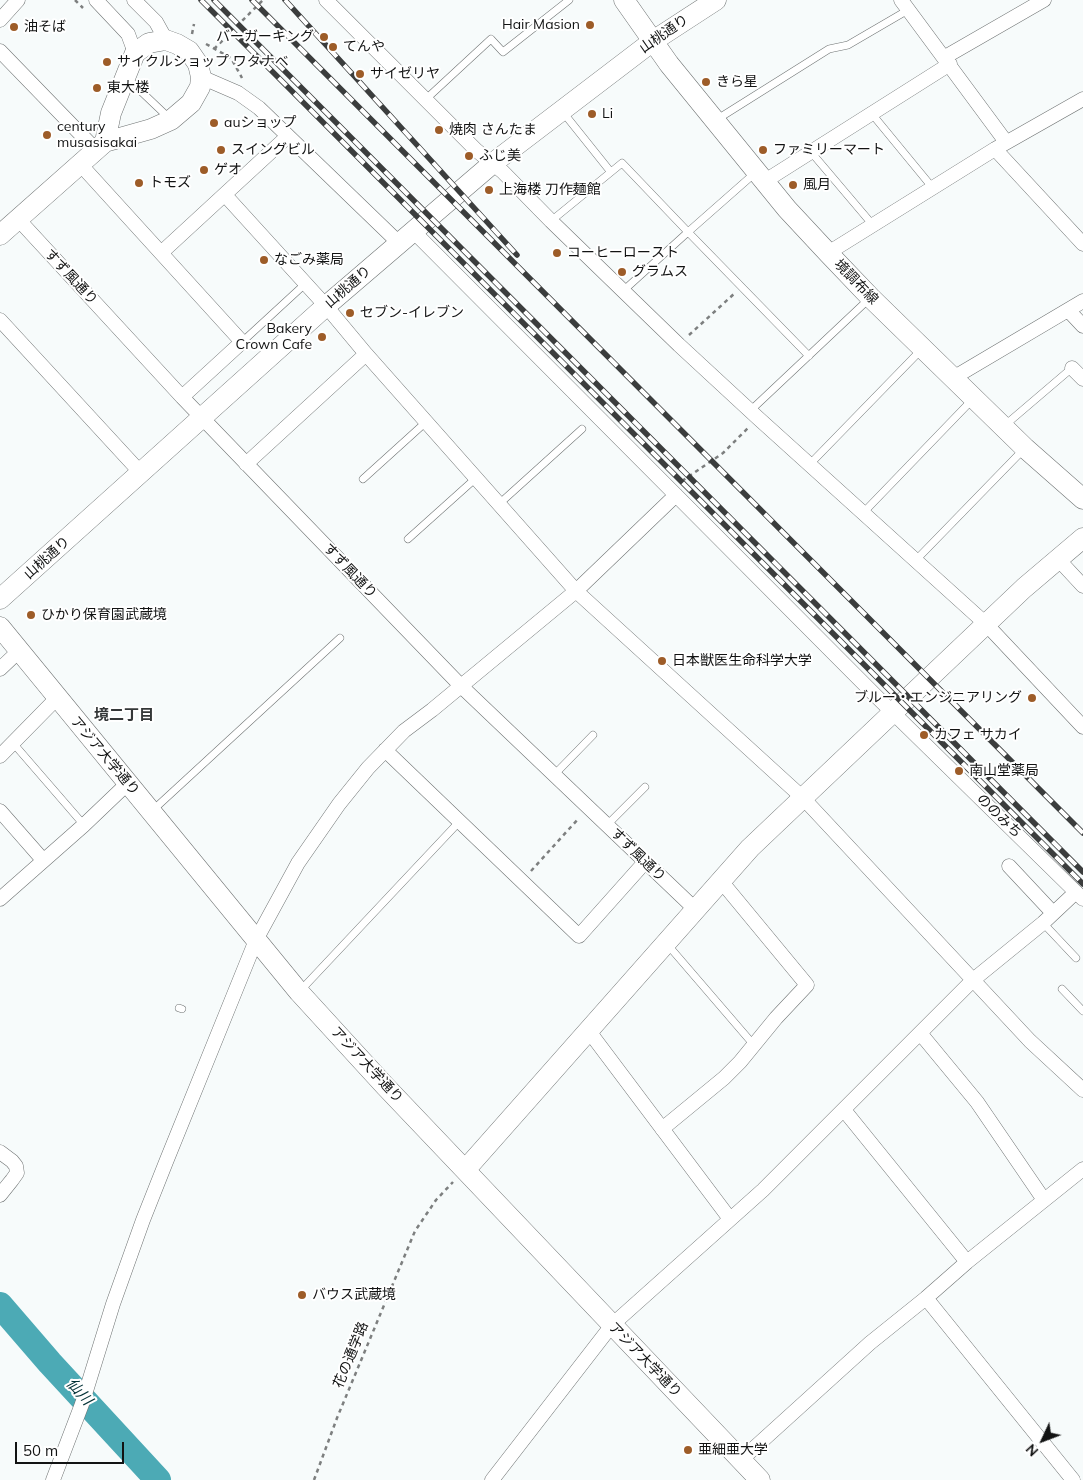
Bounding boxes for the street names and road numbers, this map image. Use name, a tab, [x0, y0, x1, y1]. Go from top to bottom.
street label: 山桃通り	[636, 11, 692, 57]
street label: すず風通り	[41, 246, 101, 308]
street label: 境調布線	[831, 256, 881, 308]
street label: 山桃通り	[321, 262, 375, 312]
street label: 山桃通り	[21, 533, 73, 583]
street label: すず風通り	[320, 540, 380, 602]
street label: アジア大学通り	[67, 713, 143, 799]
street label: ののみち	[973, 791, 1025, 841]
street label: すず風通り	[607, 825, 669, 885]
street label: アジア大学通り	[327, 1023, 407, 1107]
street label: 花の通学路	[330, 1319, 372, 1391]
street label: アジア大学通り	[605, 1319, 685, 1401]

